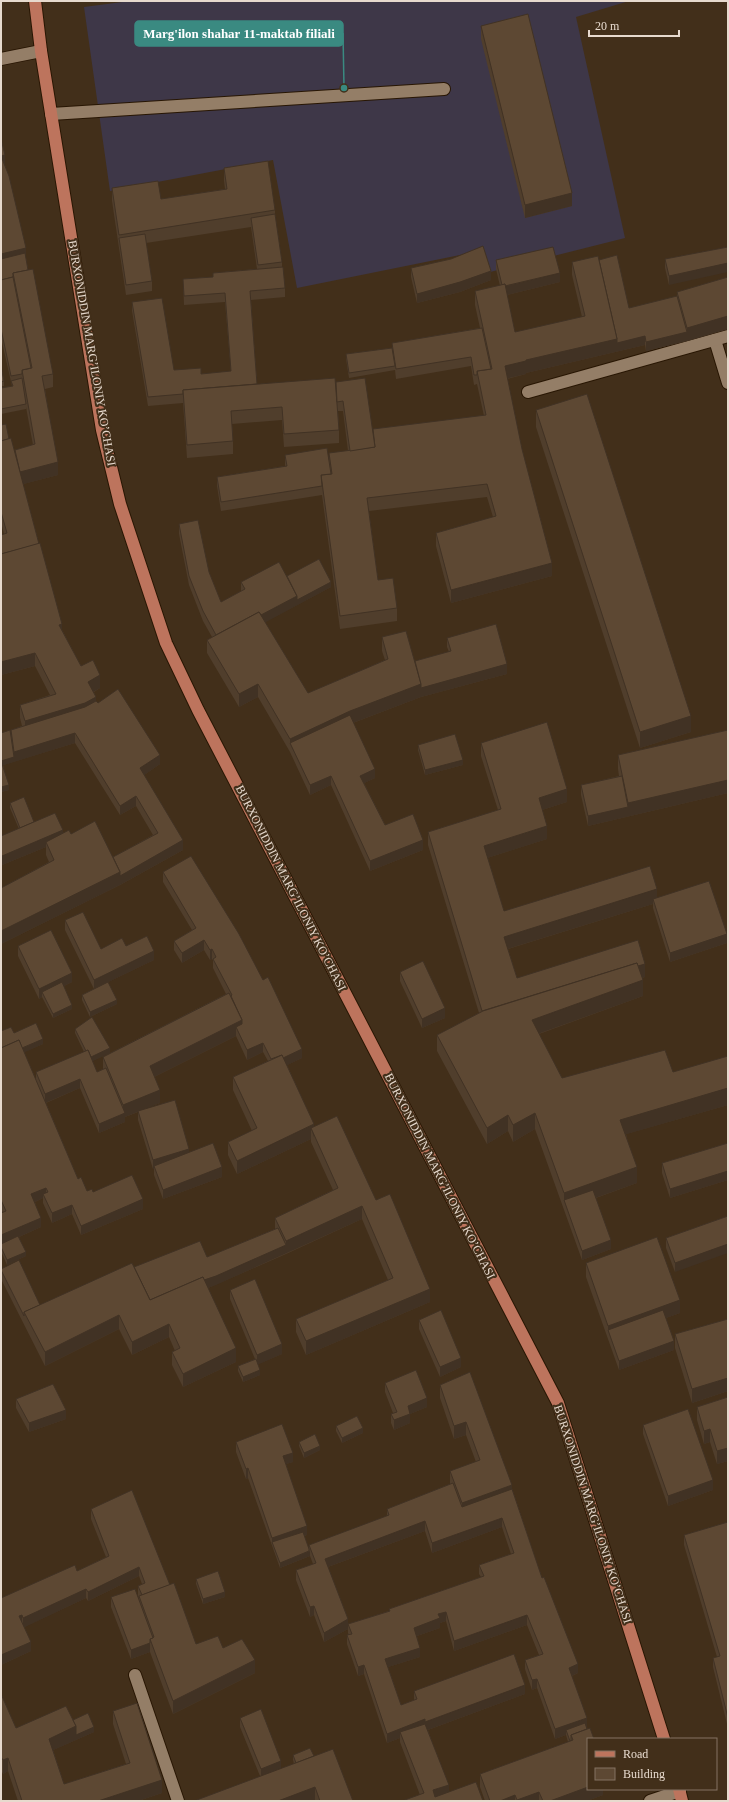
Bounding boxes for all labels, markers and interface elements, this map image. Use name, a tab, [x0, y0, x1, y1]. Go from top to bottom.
scale bar	[589, 12, 679, 38]
text: 20 m	[595, 19, 620, 33]
callout: Marg'ilon shahar 11-maktab filiali	[135, 21, 343, 46]
text: Marg'ilon shahar 11-maktab filiali	[143, 26, 335, 41]
street label: BURXONIDDIN MARG’ILONIY KO’CHASI	[65, 239, 119, 467]
street label: BURXONIDDIN MARG’ILONIY KO’CHASI	[233, 783, 349, 993]
street label: BURXONIDDIN MARG’ILONIY KO’CHASI	[382, 1071, 498, 1281]
street label: BURXONIDDIN MARG’ILONIY KO’CHASI	[551, 1403, 635, 1625]
legend	[587, 1738, 717, 1790]
text: Road	[623, 1747, 648, 1761]
text: Building	[623, 1767, 665, 1781]

